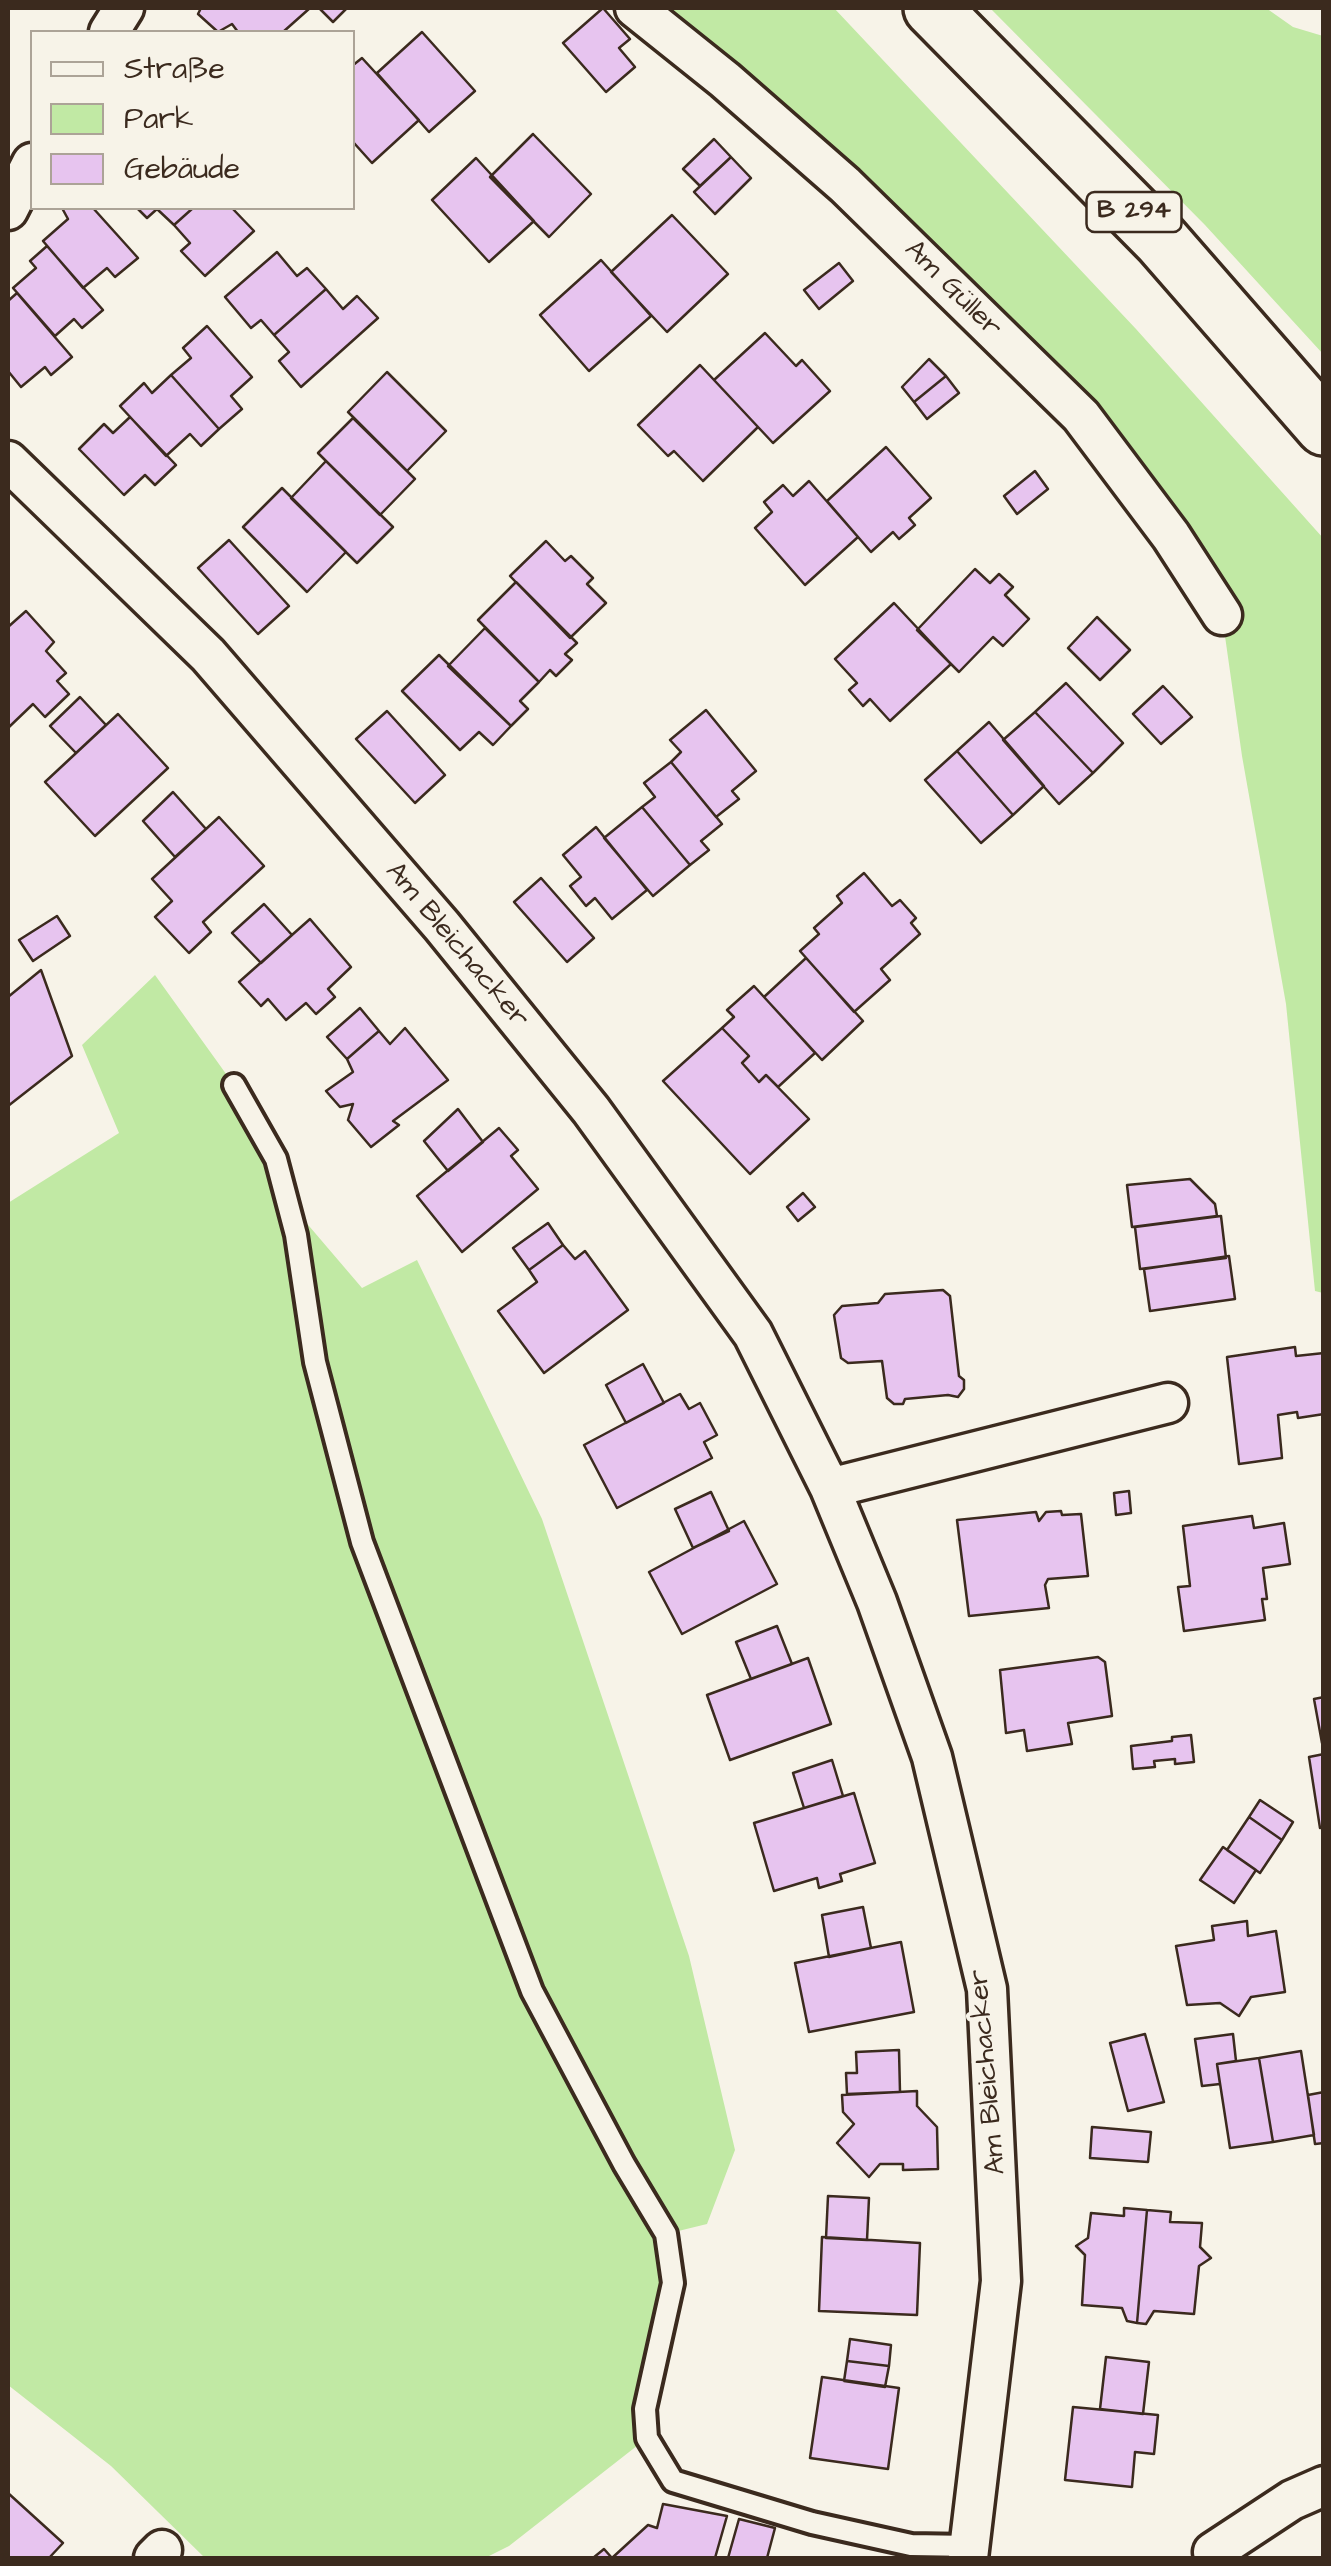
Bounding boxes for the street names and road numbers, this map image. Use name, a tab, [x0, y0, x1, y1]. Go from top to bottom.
road number: B 294	[1086, 192, 1182, 232]
street label: Am Güller	[896, 234, 1008, 346]
street label: Am Bleichacker	[377, 856, 535, 1036]
street label: Am Bleichacker	[963, 1968, 1015, 2176]

